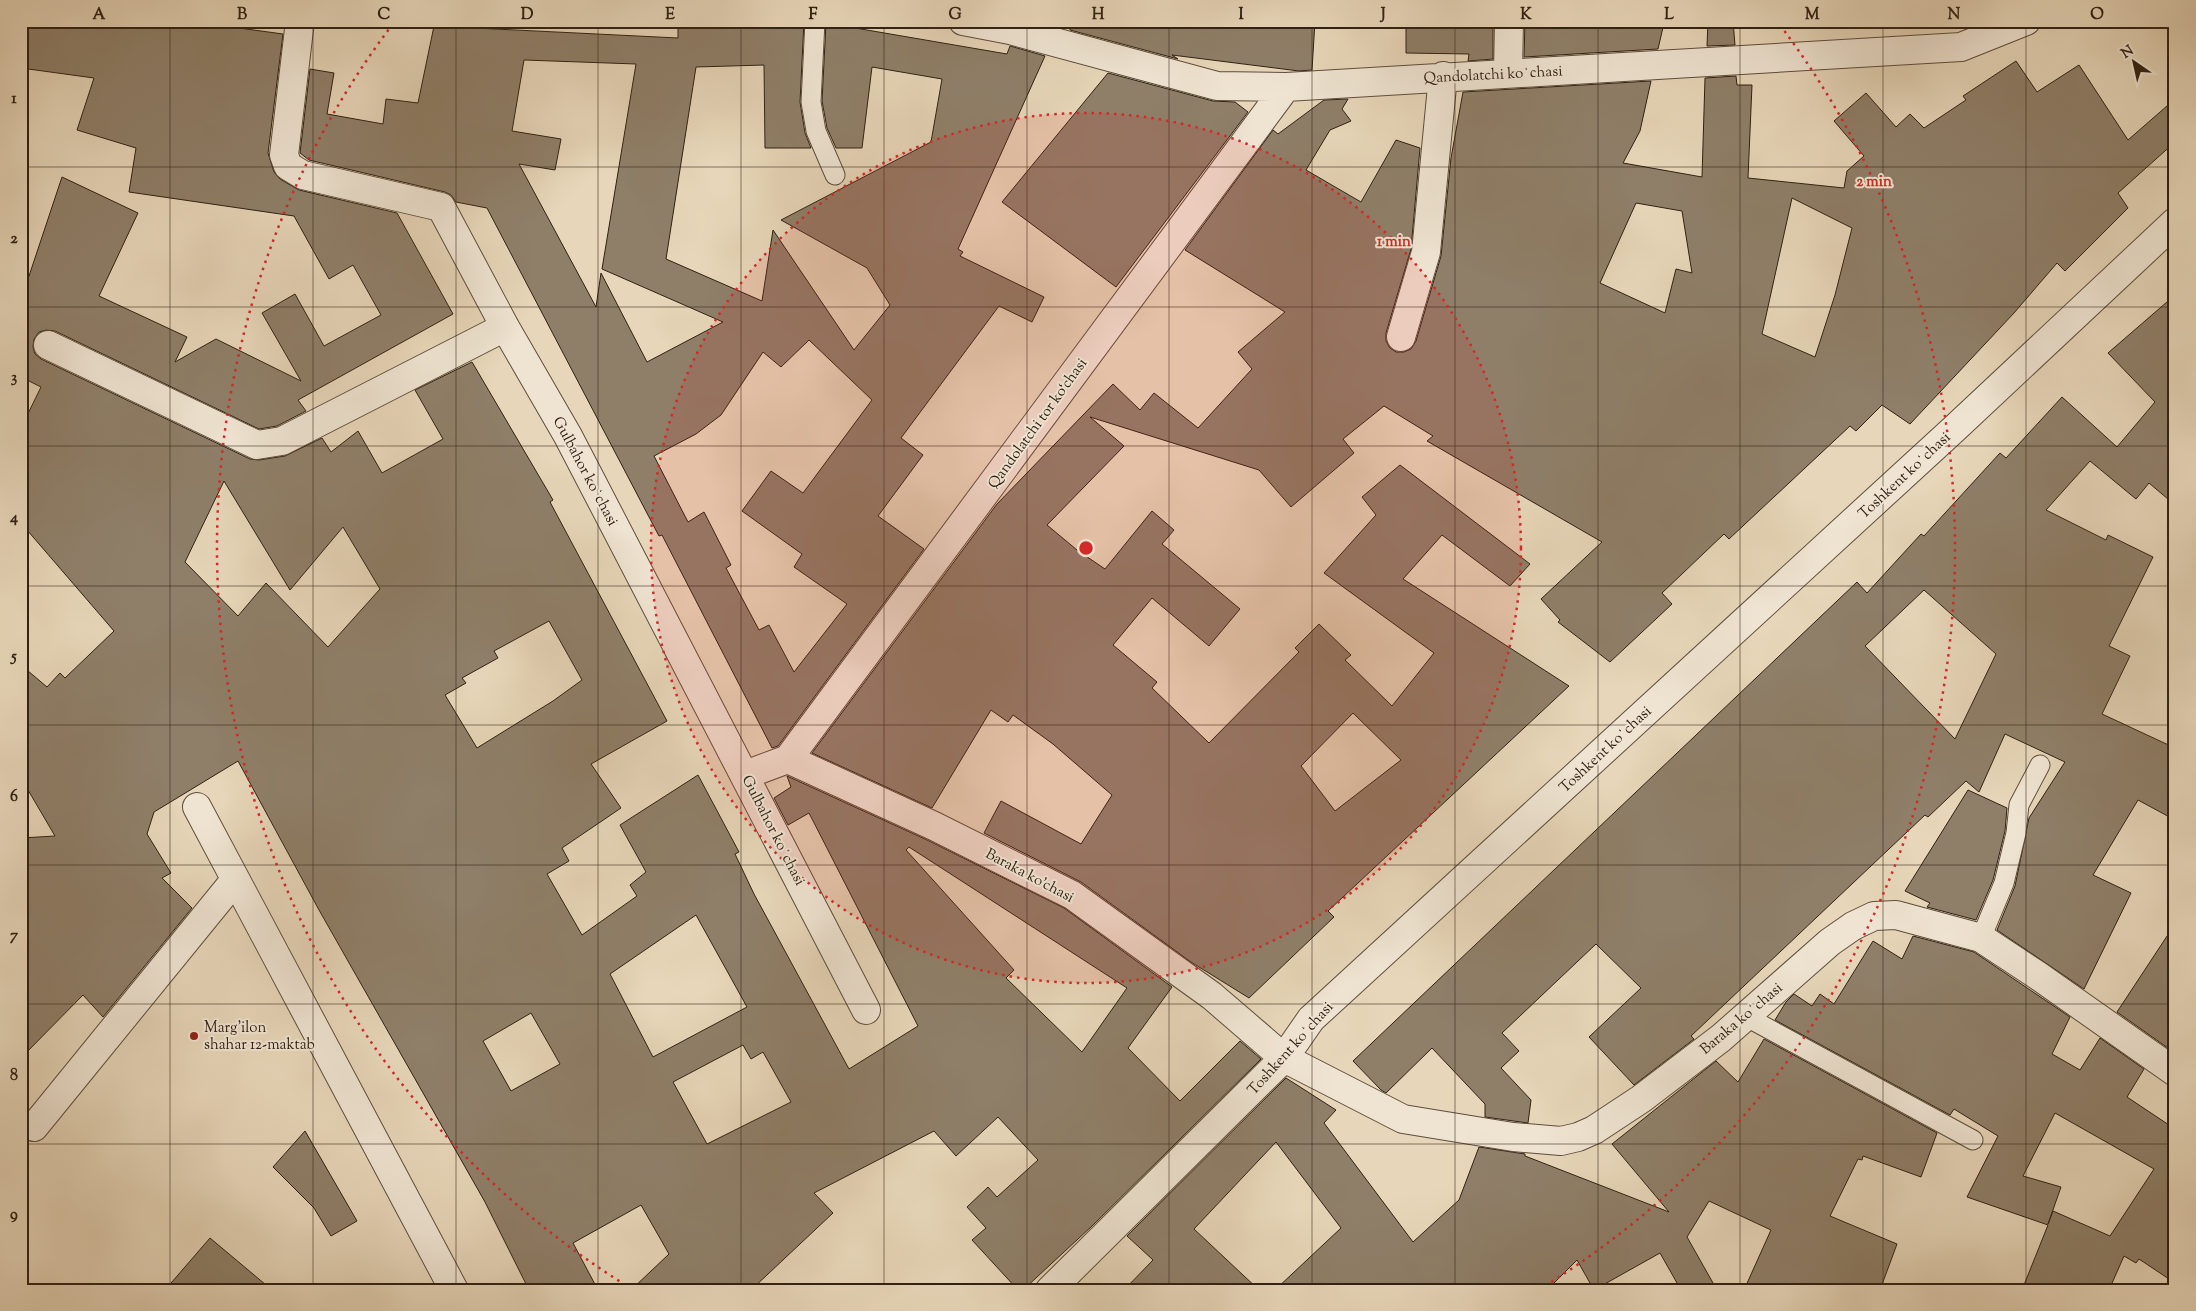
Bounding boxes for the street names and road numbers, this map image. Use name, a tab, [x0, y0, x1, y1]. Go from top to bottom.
street label: Qandolatchi koʻchasi	[1423, 61, 1563, 90]
street label: Qandolatchi tor ko‘chasi	[984, 354, 1093, 494]
street label: Gulbahor koʻchasi	[547, 413, 622, 530]
street label: Toshkent koʻchasi	[1854, 428, 1956, 524]
street label: Toshkent koʻchasi	[1555, 702, 1657, 798]
street label: Gulbahor koʻchasi	[736, 772, 810, 889]
street label: Baraka ko'chasi	[981, 844, 1077, 909]
street label: Baraka koʻchasi	[1696, 978, 1788, 1060]
street label: Toshkent koʻchasi	[1243, 998, 1339, 1100]

